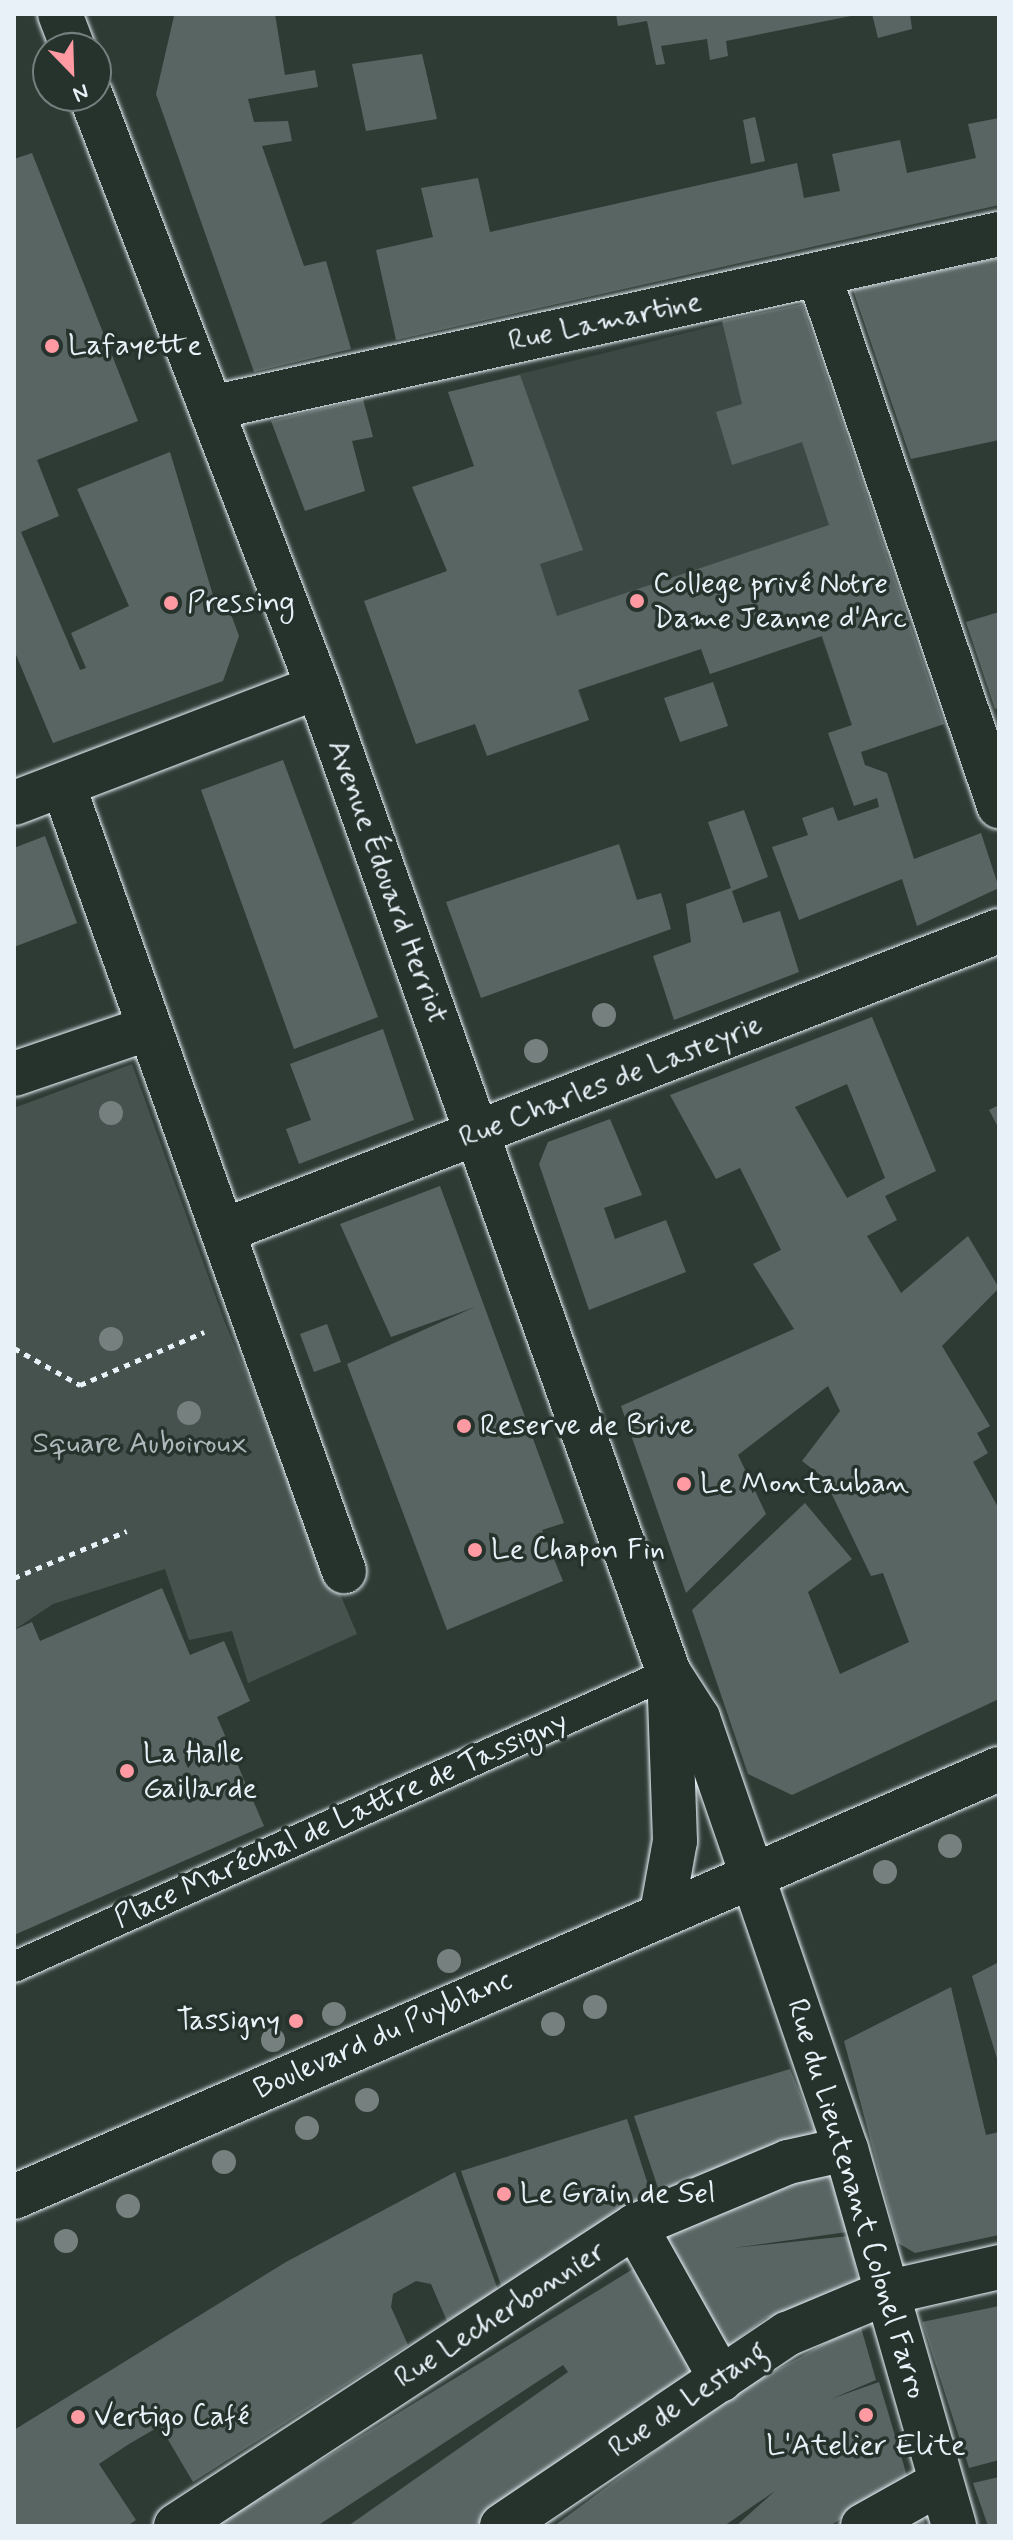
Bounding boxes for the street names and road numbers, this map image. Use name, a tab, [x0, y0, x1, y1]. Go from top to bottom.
street label: Rue Lamartine	[507, 284, 703, 360]
street label: Avenue Édouard Herriot	[318, 733, 456, 1031]
street label: Rue Charles de Lasteyrie	[457, 1009, 765, 1155]
street label: Place Maréchal de Lattre de Tassigny	[116, 1707, 566, 1933]
street label: Boulevard du Puyblanc	[250, 1962, 516, 2108]
street label: Rue du Lieutenant Colonel Farro	[776, 1989, 936, 2409]
street label: Rue Lecherbonnier	[388, 2233, 612, 2397]
street label: Rue de Lestang	[600, 2333, 776, 2467]

